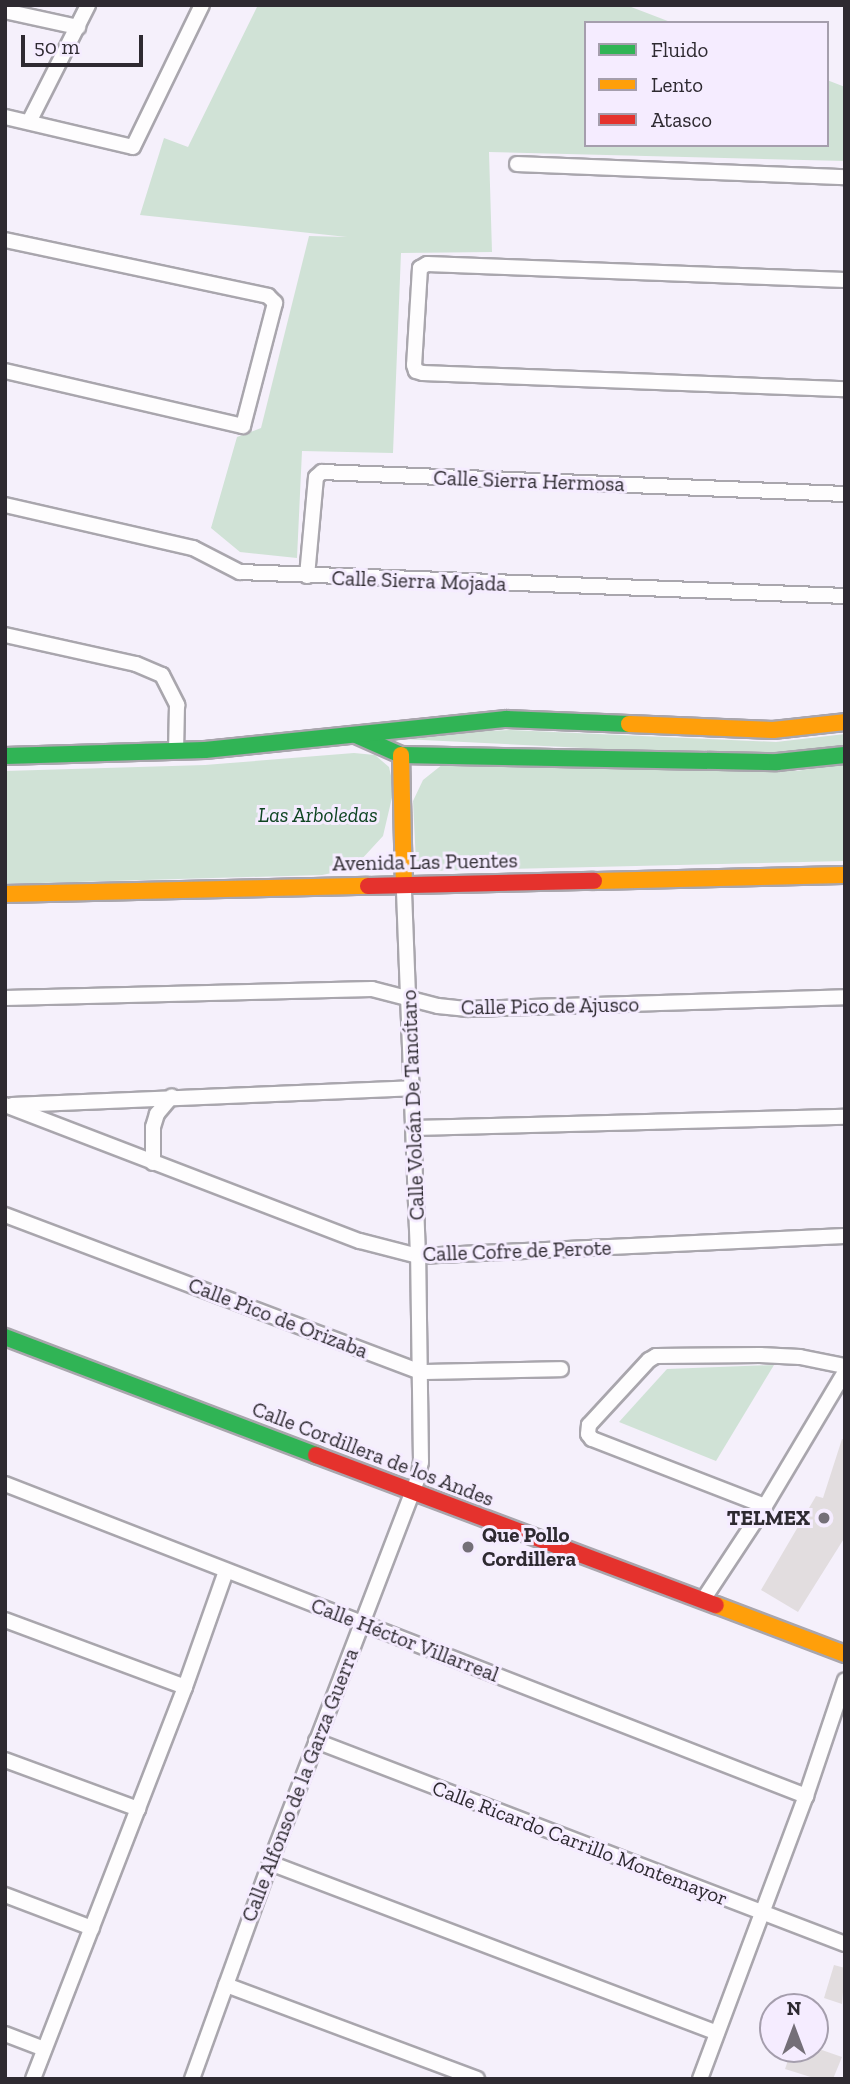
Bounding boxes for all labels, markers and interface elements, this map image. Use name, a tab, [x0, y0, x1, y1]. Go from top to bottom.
scale bar	[24, 21, 147, 65]
legend	[584, 21, 829, 147]
text: 50 m	[34, 34, 80, 59]
text: Fluido	[651, 37, 708, 62]
text: Lento	[651, 72, 703, 97]
text: Atasco	[651, 107, 712, 132]
street label: Calle Sierra Hermosa	[433, 465, 625, 497]
street label: Calle Sierra Mojada	[331, 565, 507, 597]
park label: Las Arboledas	[258, 802, 378, 828]
street label: Avenida Las Puentes	[332, 848, 518, 876]
street label: Calle Volcán De Tancítaro	[396, 989, 430, 1221]
street label: Calle Pico de Ajusco	[460, 992, 640, 1020]
street label: Calle Cofre de Perote	[422, 1235, 612, 1267]
street label: Calle Pico de Orizaba	[185, 1272, 371, 1364]
street label: Calle Cordillera de los Andes	[248, 1396, 498, 1512]
place label: TELMEX	[727, 1505, 810, 1531]
marker: TELMEX	[816, 1510, 832, 1526]
place label: Que Pollo Cordillera	[482, 1522, 576, 1572]
marker: Que Pollo Cordillera	[460, 1539, 476, 1555]
street label: Calle Héctor Villarreal	[307, 1592, 503, 1688]
street label: Calle Alfonso de la Garza Guerra	[236, 1644, 364, 1926]
street label: Calle Ricardo Carrillo Montemayor	[429, 1775, 731, 1911]
north arrow	[759, 1993, 829, 2063]
text: N	[787, 1997, 801, 2020]

